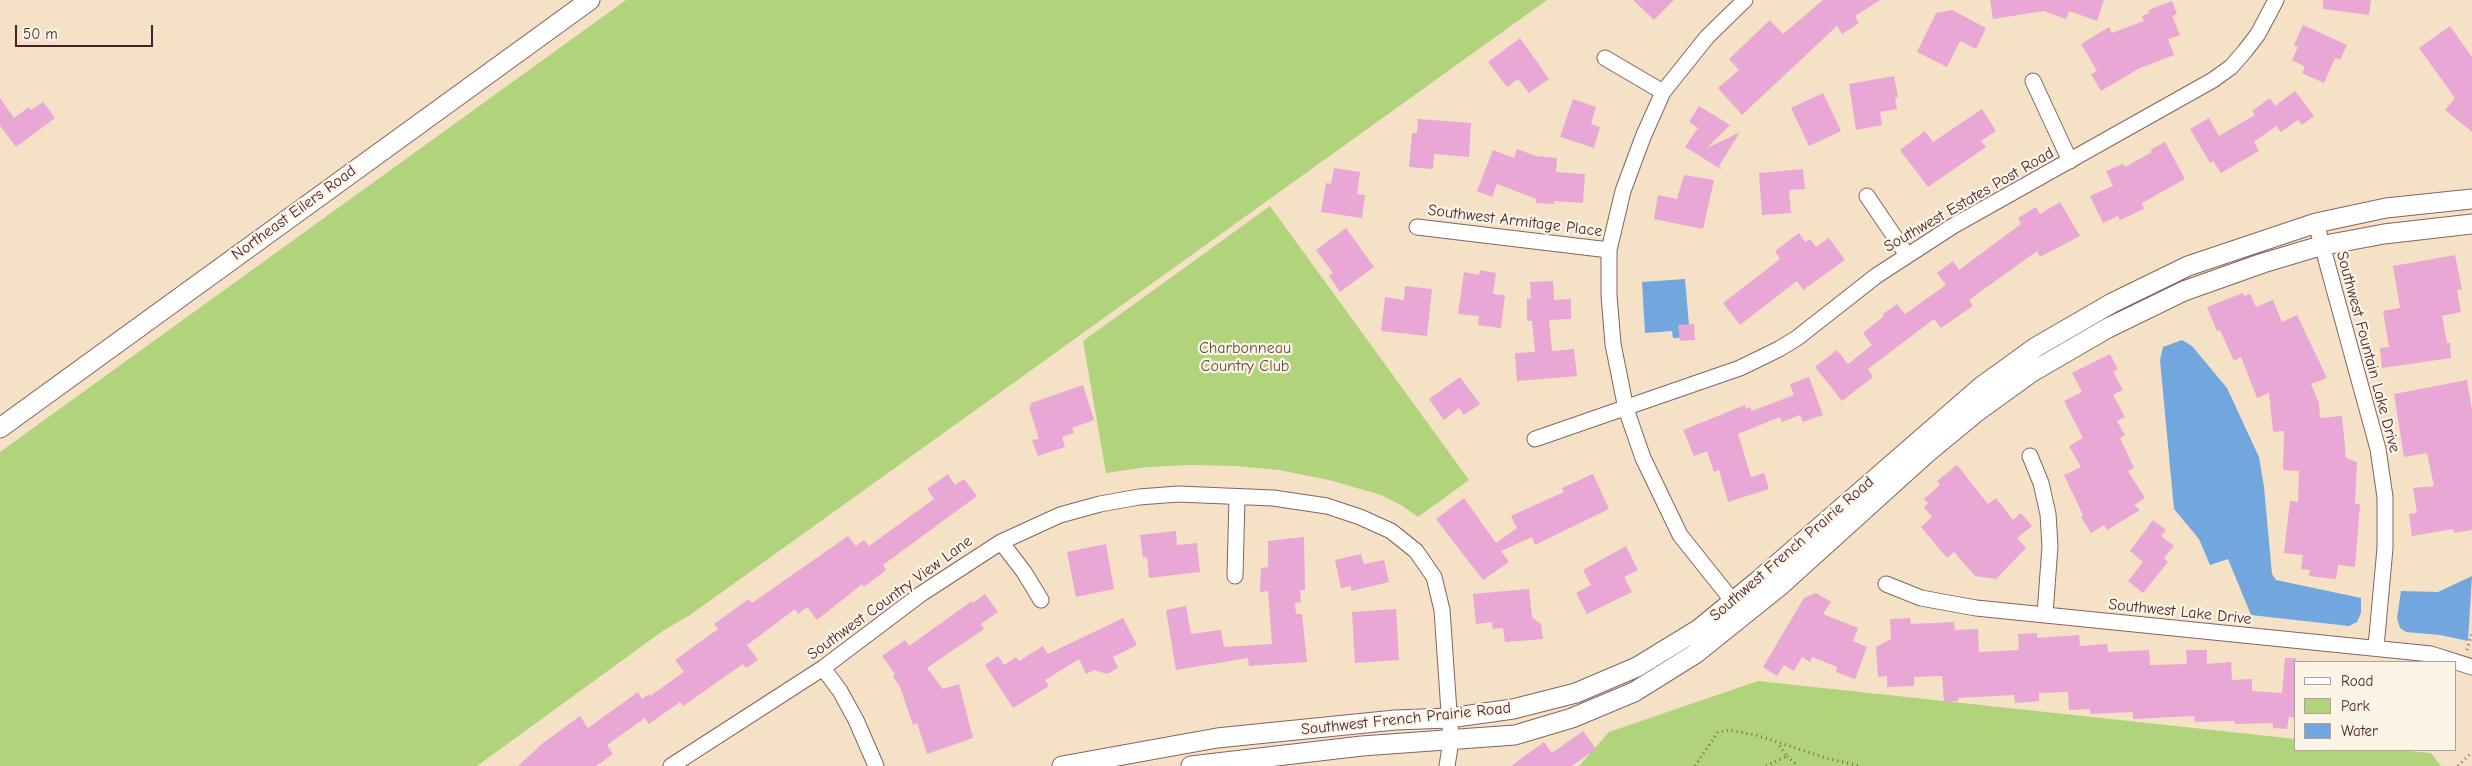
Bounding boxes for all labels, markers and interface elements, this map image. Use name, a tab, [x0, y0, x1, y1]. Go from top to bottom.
scale bar	[18, 15, 155, 47]
text: 50 m	[23, 25, 58, 43]
street label: Southwest Estates Post Road	[1881, 143, 2057, 257]
street label: Northeast Eilers Road	[228, 161, 360, 265]
street label: Southwest Armitage Place	[1427, 201, 1603, 241]
street label: Southwest Fountain Lake Drive	[2332, 249, 2404, 455]
park label: Charbonneau Country Club	[1199, 338, 1291, 376]
street label: Southwest French Prairie Road	[1706, 473, 1878, 625]
street label: Southwest Country View Lane	[804, 532, 976, 664]
street label: Southwest Lake Drive	[2108, 595, 2252, 629]
legend	[2294, 661, 2457, 751]
text: Road	[2341, 672, 2373, 690]
text: Park	[2341, 697, 2370, 715]
street label: Southwest French Prairie Road	[1300, 698, 1512, 740]
text: Water	[2341, 722, 2378, 740]

